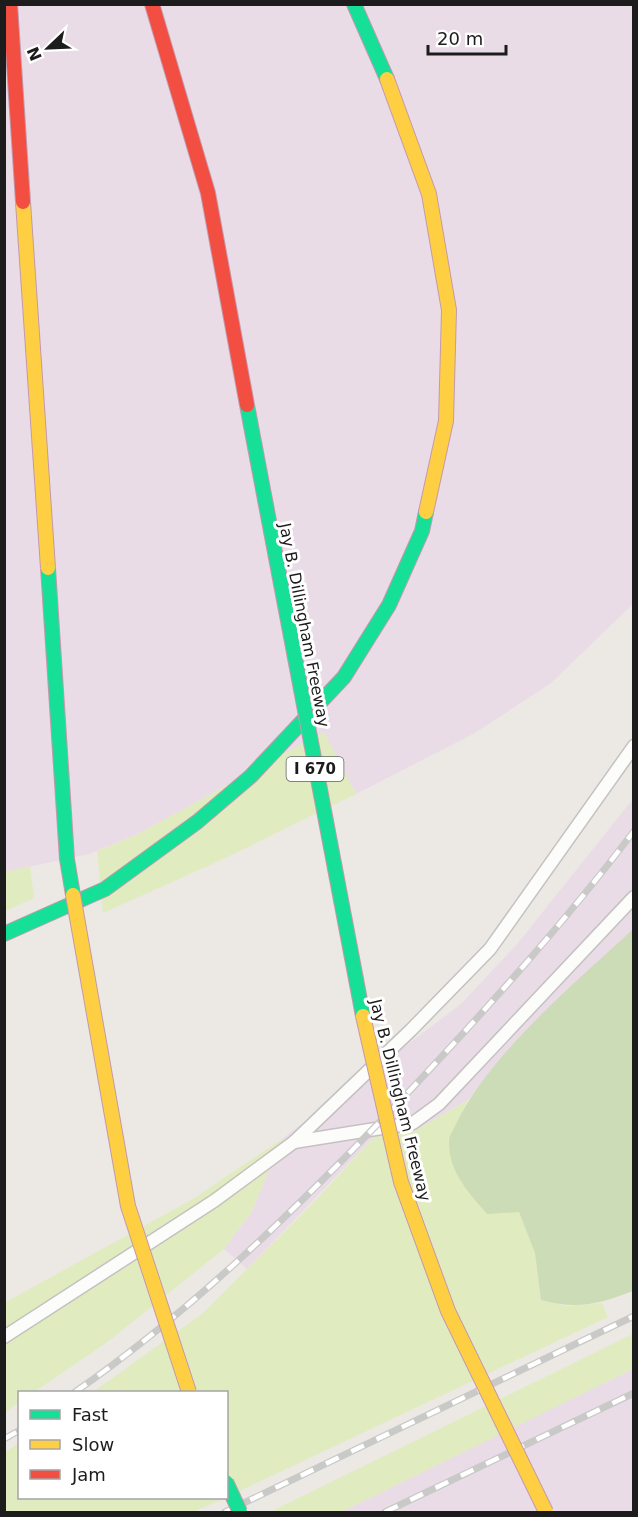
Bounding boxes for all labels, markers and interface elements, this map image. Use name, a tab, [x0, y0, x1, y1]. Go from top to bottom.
north arrow	[18, 18, 78, 78]
scale bar	[428, 18, 506, 56]
text: 20 m	[437, 28, 483, 49]
text: N	[23, 44, 46, 64]
street label: Jay B. Dillingham Freeway	[275, 520, 334, 729]
road number: I 670	[286, 757, 344, 781]
street label: Jay B. Dillingham Freeway	[366, 996, 435, 1203]
legend	[18, 1391, 228, 1499]
text: Fast	[72, 1404, 108, 1425]
text: Slow	[72, 1434, 114, 1455]
text: Jam	[71, 1464, 106, 1485]

